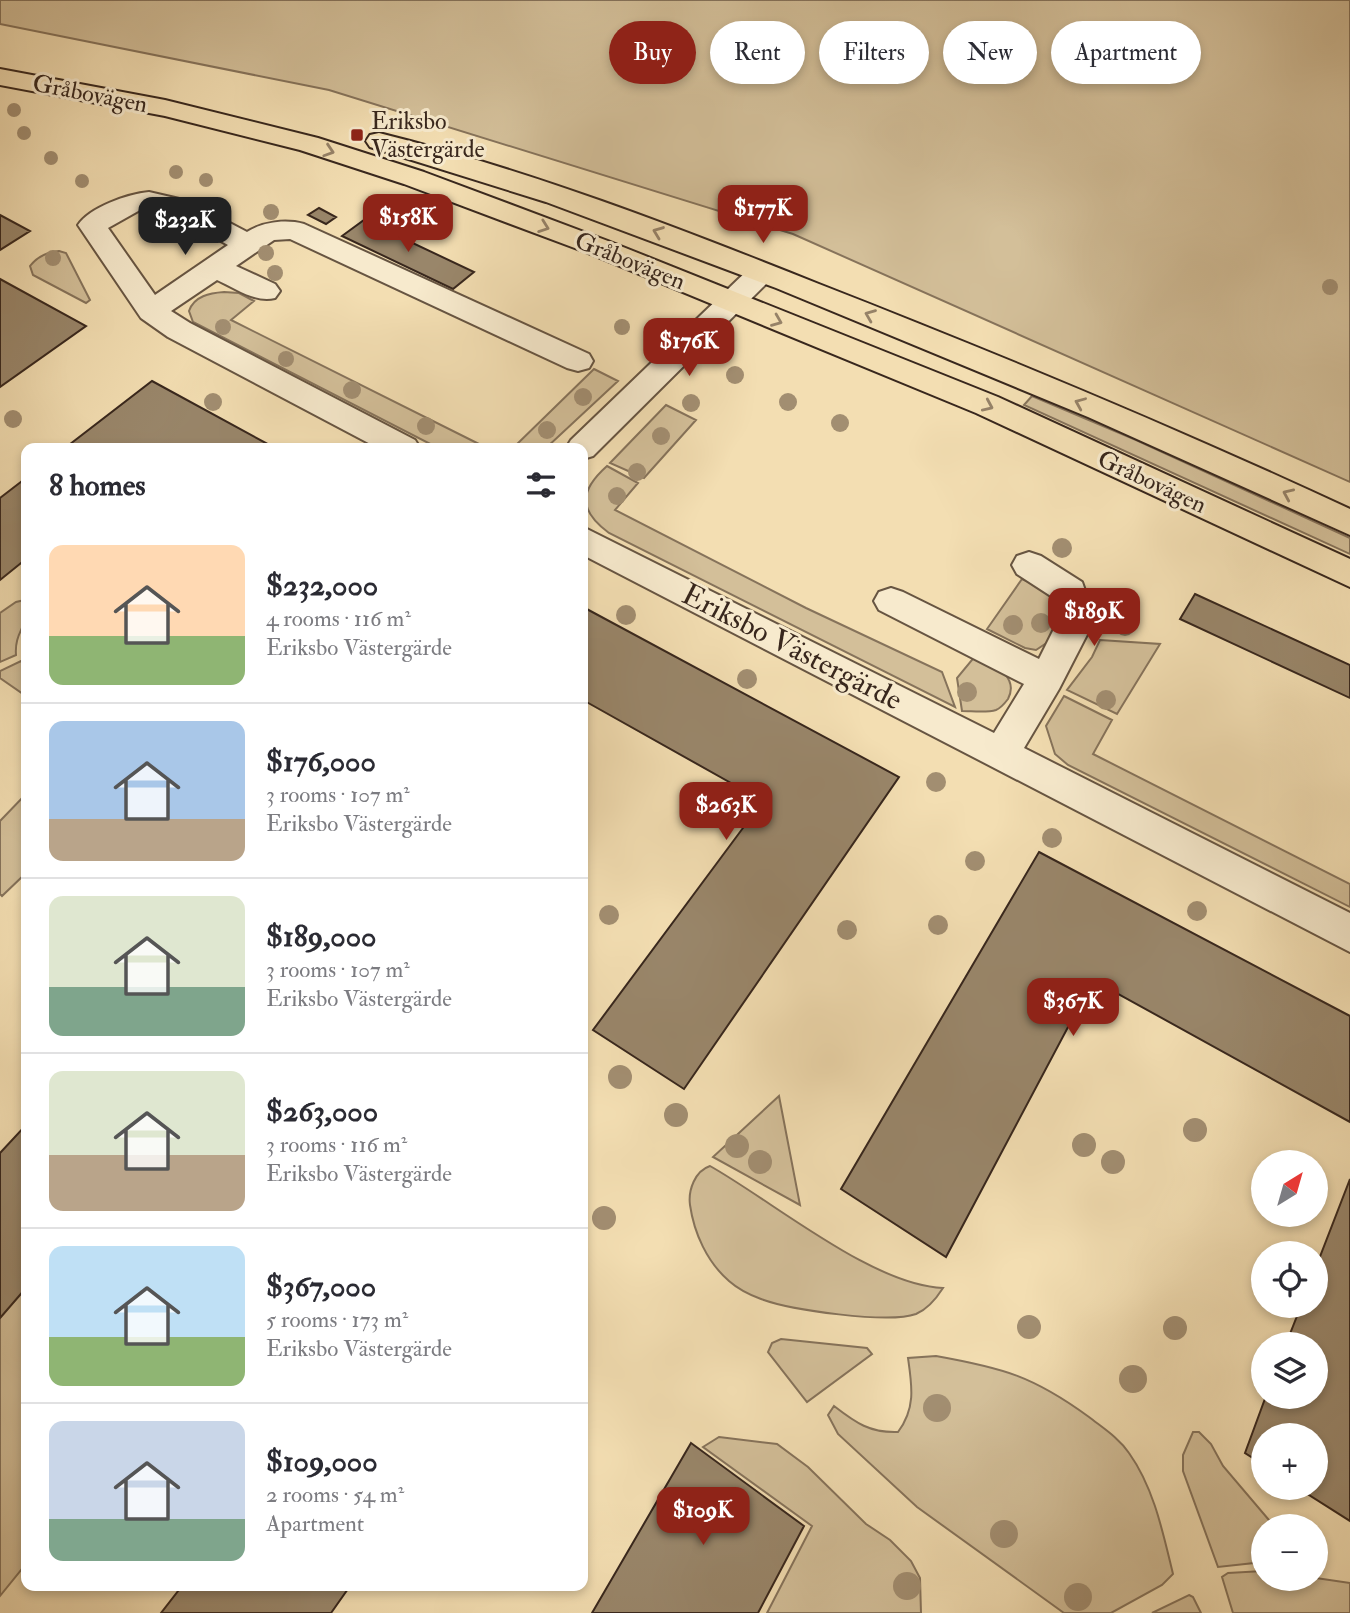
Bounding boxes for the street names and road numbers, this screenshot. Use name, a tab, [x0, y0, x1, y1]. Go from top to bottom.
street label: Gråbovägen	[30, 68, 150, 120]
street label: Gråbovägen	[570, 225, 690, 297]
street label: Gråbovägen	[1093, 443, 1211, 521]
street label: Eriksbo Västergärde	[676, 575, 908, 719]

